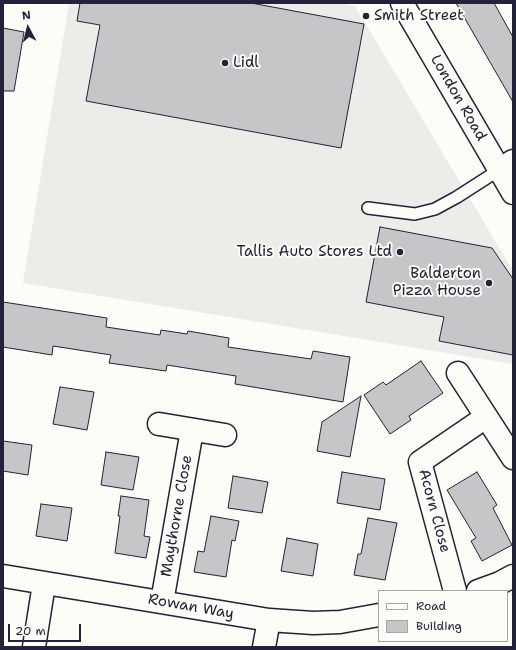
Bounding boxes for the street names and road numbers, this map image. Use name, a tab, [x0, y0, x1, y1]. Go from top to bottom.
street label: London Road	[426, 52, 490, 144]
street label: Maythorne Close	[157, 454, 197, 578]
street label: Acorn Close	[414, 467, 454, 555]
street label: Rowan Way	[147, 591, 235, 623]

